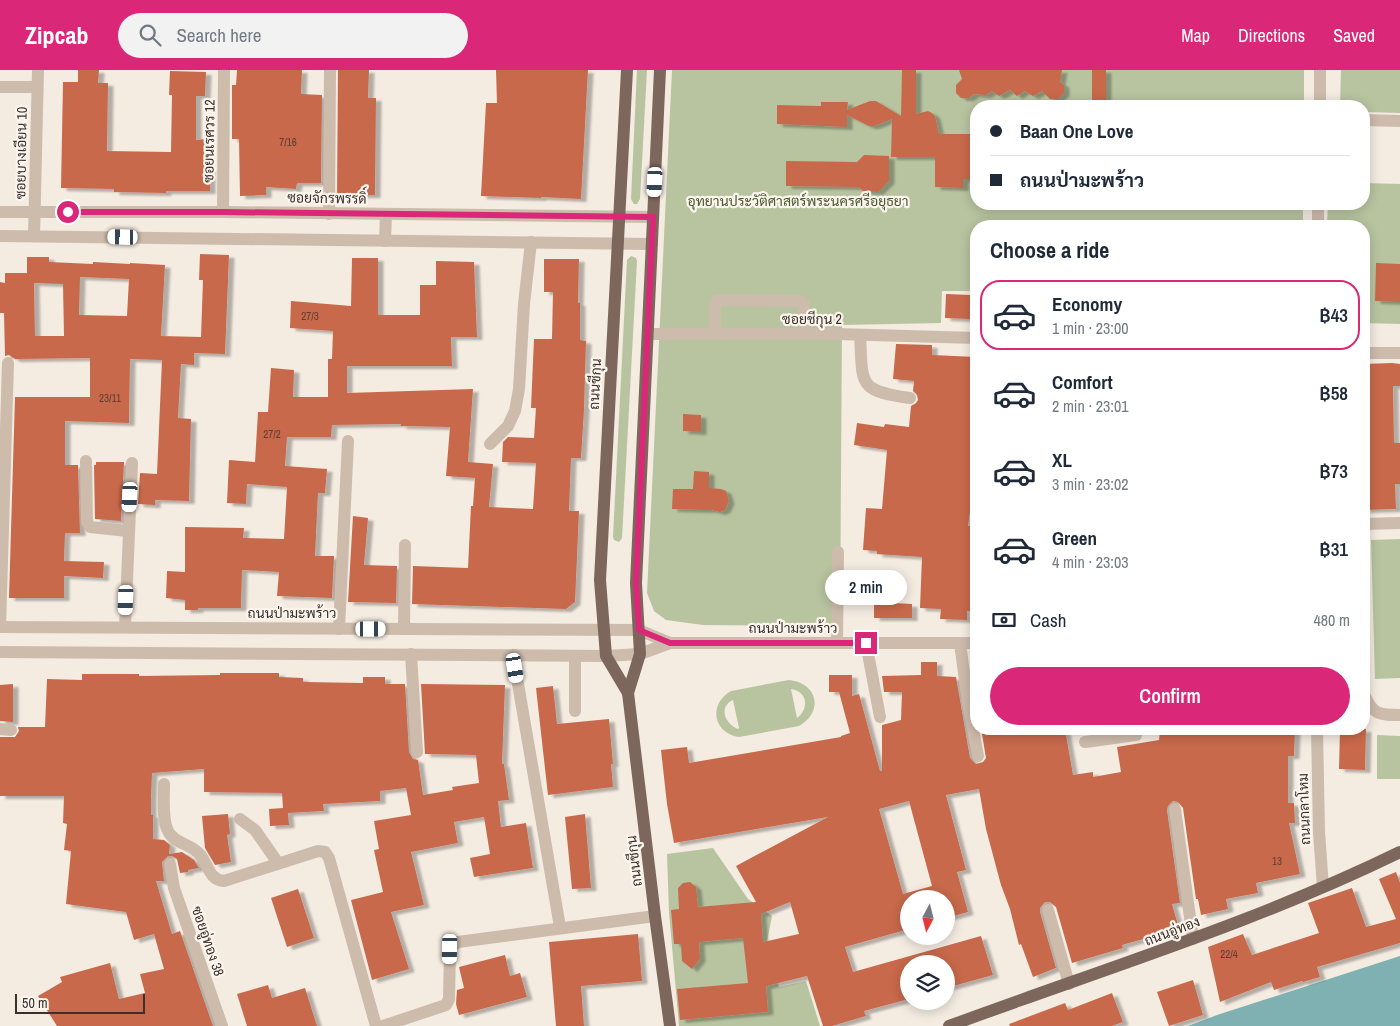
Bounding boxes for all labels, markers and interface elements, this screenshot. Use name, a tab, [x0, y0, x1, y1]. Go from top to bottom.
search box	[118, 13, 468, 58]
text: Zipcab	[25, 19, 88, 51]
icon: search	[136, 21, 164, 49]
text: Search here	[176, 22, 261, 48]
text: Map	[1181, 23, 1210, 48]
text: Directions	[1238, 23, 1305, 48]
text: Saved	[1333, 23, 1375, 48]
street label: ซอยนเรศวร 12	[199, 99, 219, 183]
street label: ซอยบางเอียน 10	[11, 107, 31, 199]
text: Baan One Love	[1020, 118, 1133, 144]
house number: 7/16	[279, 135, 297, 149]
car	[646, 167, 663, 197]
text: ถนนป่ามะพร้าว	[1020, 167, 1144, 193]
street label: ซอยจักรพรรดิ์	[287, 185, 367, 208]
park label: อุทยานประวัติศาสตร์พระนครศรีอยุธยา	[687, 192, 909, 211]
route start	[57, 201, 79, 223]
car	[107, 229, 138, 245]
text: Choose a ride	[990, 235, 1109, 265]
text: Economy	[1052, 291, 1122, 317]
icon: car	[992, 293, 1037, 338]
text: ฿43	[1319, 302, 1348, 328]
house number: 27/3	[301, 309, 319, 323]
street label: ซอยชีกุน 2	[782, 310, 842, 329]
text: 1 min · 23:00	[1052, 317, 1129, 339]
street label: ถนนชีกุน	[585, 358, 606, 410]
text: Comfort	[1052, 369, 1113, 395]
icon: car	[992, 371, 1037, 416]
text: ฿58	[1319, 380, 1348, 406]
house number: 23/11	[99, 391, 121, 405]
text: 2 min · 23:01	[1052, 395, 1129, 417]
house number: 27/2	[263, 427, 281, 441]
text: XL	[1052, 447, 1072, 473]
icon: car	[992, 449, 1037, 494]
text: ฿73	[1319, 458, 1348, 484]
text: 3 min · 23:02	[1052, 473, 1129, 495]
car	[121, 482, 138, 512]
text: Green	[1052, 525, 1097, 551]
icon: car	[992, 527, 1037, 572]
text: ฿31	[1319, 536, 1348, 562]
text: 4 min · 23:03	[1052, 551, 1129, 573]
callout: 2 min	[825, 570, 907, 606]
text: 2 min	[849, 576, 883, 598]
car	[117, 585, 134, 615]
street label: ถนนป่ามะพร้าว	[248, 604, 336, 622]
icon: cash	[990, 606, 1018, 634]
text: Cash	[1030, 607, 1066, 633]
text: 480 m	[1314, 609, 1350, 631]
street label: ถนนป่ามะพร้าว	[749, 619, 837, 637]
car	[356, 622, 386, 637]
route end	[855, 632, 877, 654]
car	[505, 652, 524, 684]
button: Confirm	[990, 667, 1350, 725]
street label: ถนนกลาโหม	[1294, 773, 1314, 845]
street label: ถนนชีกุน	[622, 834, 647, 888]
house number: 13	[1272, 854, 1282, 868]
north arrow	[900, 890, 955, 945]
map controls	[900, 890, 955, 1010]
street label: ซอยอู่ทอง 38	[187, 904, 228, 979]
street label: ถนนอู่ทอง	[1142, 912, 1203, 951]
car	[442, 934, 457, 964]
house number: 22/4	[1220, 947, 1238, 961]
button: layers	[900, 955, 955, 1010]
scale bar	[15, 991, 145, 1014]
text: 50 m	[22, 994, 48, 1012]

